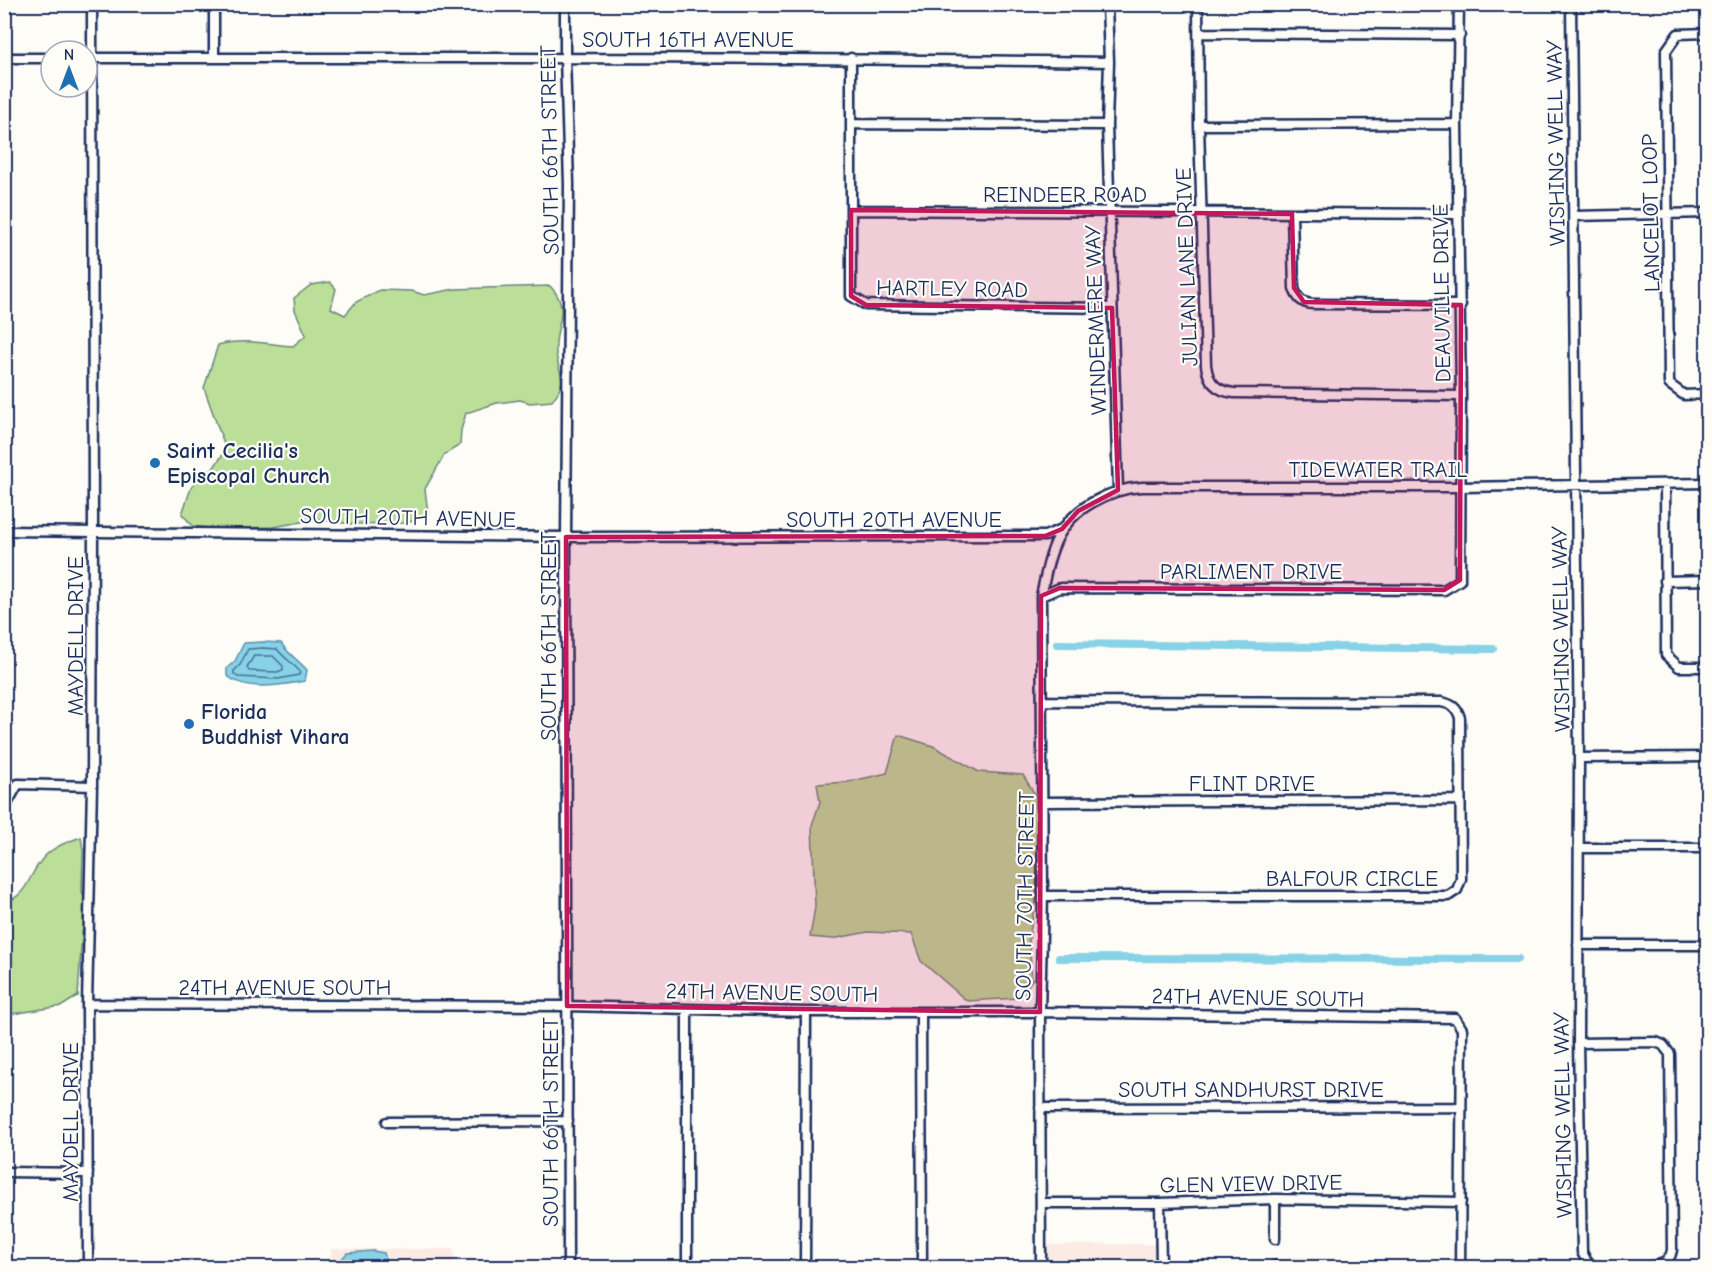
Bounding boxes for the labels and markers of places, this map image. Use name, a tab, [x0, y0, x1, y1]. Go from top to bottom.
place label: Saint Cecilia's Episcopal Church	[167, 438, 330, 489]
marker: Saint Cecilia's Episcopal Church	[148, 456, 162, 470]
place label: Florida Buddhist Vihara	[201, 699, 350, 750]
marker: Florida Buddhist Vihara	[182, 717, 196, 731]

